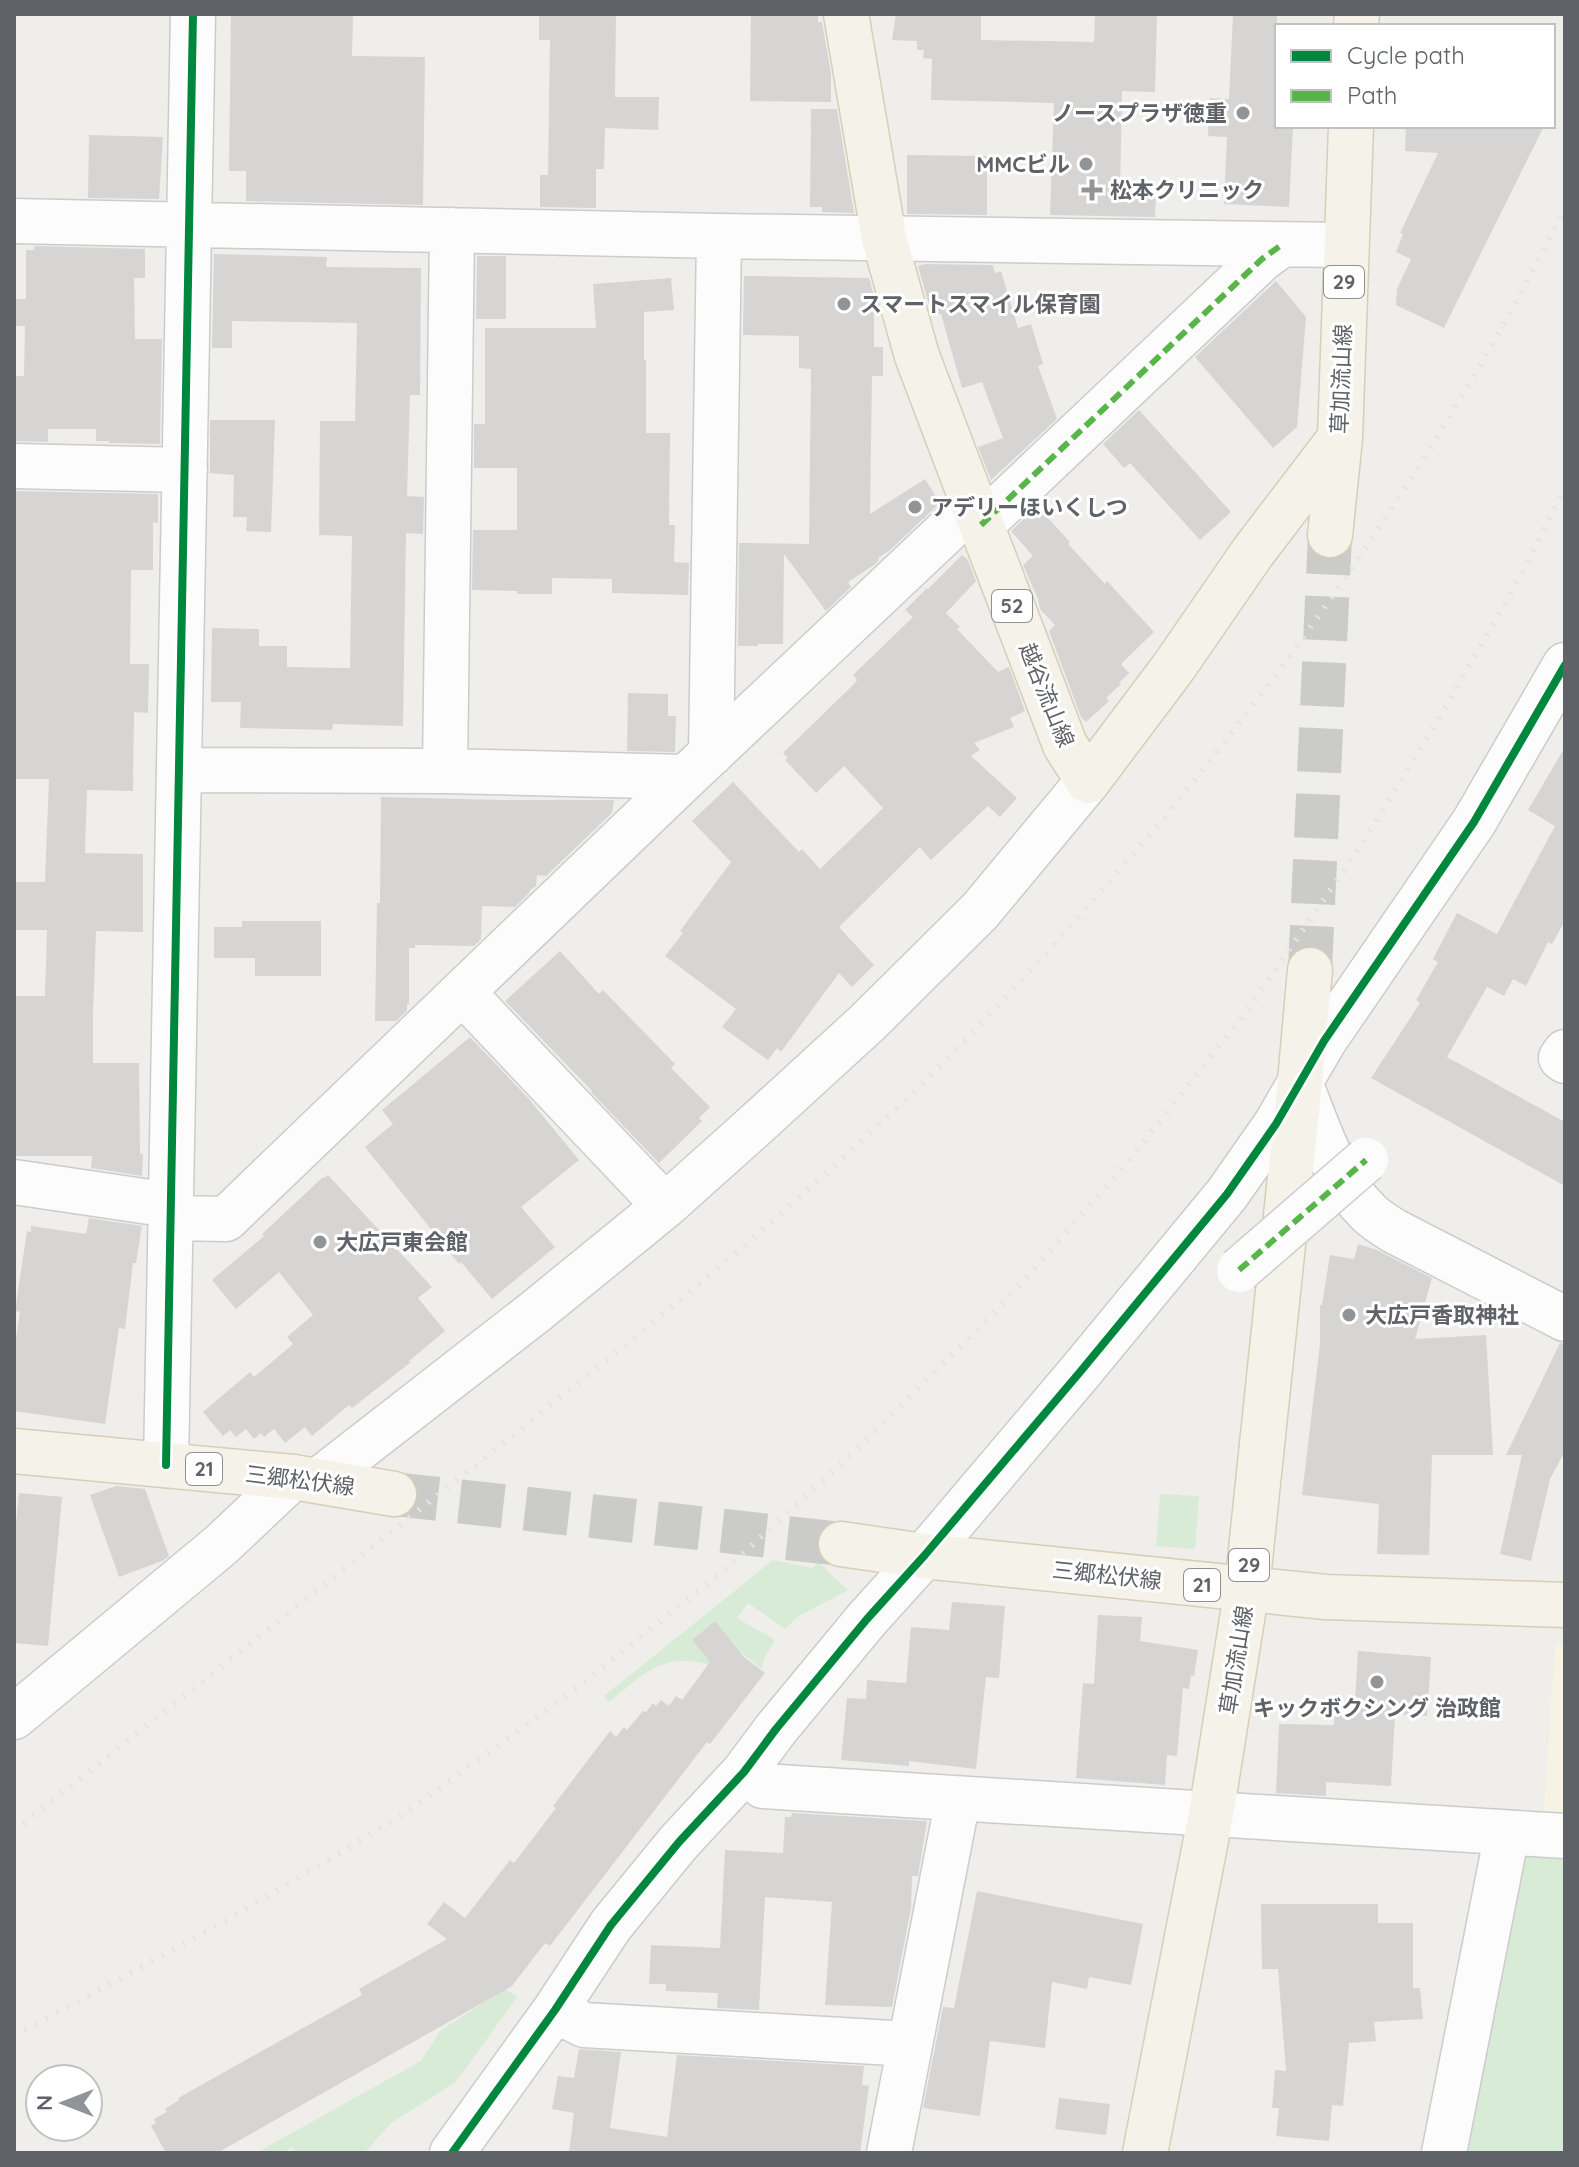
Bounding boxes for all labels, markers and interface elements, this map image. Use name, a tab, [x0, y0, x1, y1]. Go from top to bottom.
legend	[1275, 24, 1555, 128]
text: Cycle path	[1347, 40, 1465, 70]
text: Path	[1347, 80, 1398, 110]
place label: ノースプラザ徳重	[1052, 99, 1227, 127]
marker: ノースプラザ徳重	[1234, 104, 1252, 122]
place label: MMCビル	[976, 150, 1070, 178]
marker: MMCビル	[1077, 155, 1095, 173]
place label: 松本クリニック	[1110, 176, 1264, 204]
marker: 松本クリニック	[1081, 179, 1103, 201]
road number: 29	[1324, 266, 1364, 298]
place label: スマートスマイル保育園	[860, 290, 1101, 318]
marker: スマートスマイル保育園	[835, 295, 853, 313]
street label: 草加流山線	[1325, 324, 1357, 434]
place label: アデリーほいくしつ	[931, 493, 1128, 521]
marker: アデリーほいくしつ	[906, 498, 924, 516]
road number: 52	[992, 590, 1032, 622]
street label: 越谷流山線	[1013, 639, 1081, 751]
place label: 大広戸東会館	[336, 1228, 468, 1256]
marker: 大広戸東会館	[311, 1233, 329, 1251]
place label: 大広戸香取神社	[1365, 1301, 1519, 1329]
marker: 大広戸香取神社	[1340, 1306, 1358, 1324]
road number: 21	[186, 1453, 222, 1485]
street label: 三郷松伏線	[244, 1459, 356, 1501]
road number: 29	[1229, 1549, 1269, 1581]
street label: 三郷松伏線	[1051, 1555, 1163, 1595]
road number: 21	[1184, 1569, 1220, 1601]
street label: 草加流山線	[1214, 1603, 1258, 1717]
marker: キックボクシング 治政館	[1368, 1673, 1386, 1691]
place label: キックボクシング 治政館	[1253, 1694, 1501, 1722]
north arrow	[24, 2063, 104, 2143]
text: N	[30, 2095, 58, 2111]

